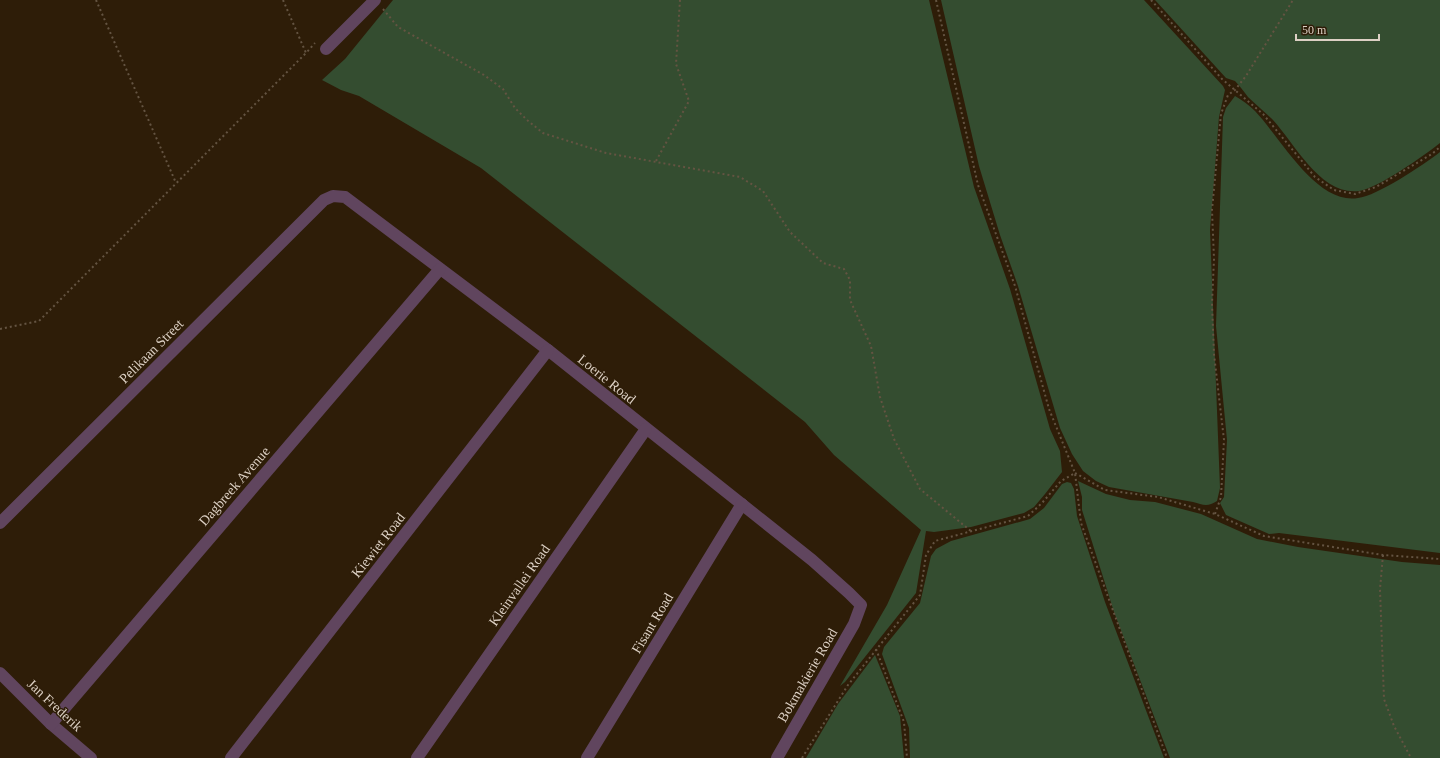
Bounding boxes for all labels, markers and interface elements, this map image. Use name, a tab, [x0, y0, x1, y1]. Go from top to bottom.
scale bar	[1296, 16, 1379, 42]
text: 50 m	[1302, 23, 1327, 37]
street label: Pelikaan Street	[116, 316, 187, 386]
street label: Loerie Road	[575, 352, 638, 407]
street label: Dagbreek Avenue	[196, 444, 273, 529]
street label: Kiewiet Road	[349, 510, 408, 580]
street label: Kleinvallei Road	[486, 542, 553, 629]
street label: Fisant Road	[629, 591, 676, 656]
street label: Bokmakierie Road	[775, 626, 840, 725]
street label: Jan Frederik	[24, 676, 85, 735]

